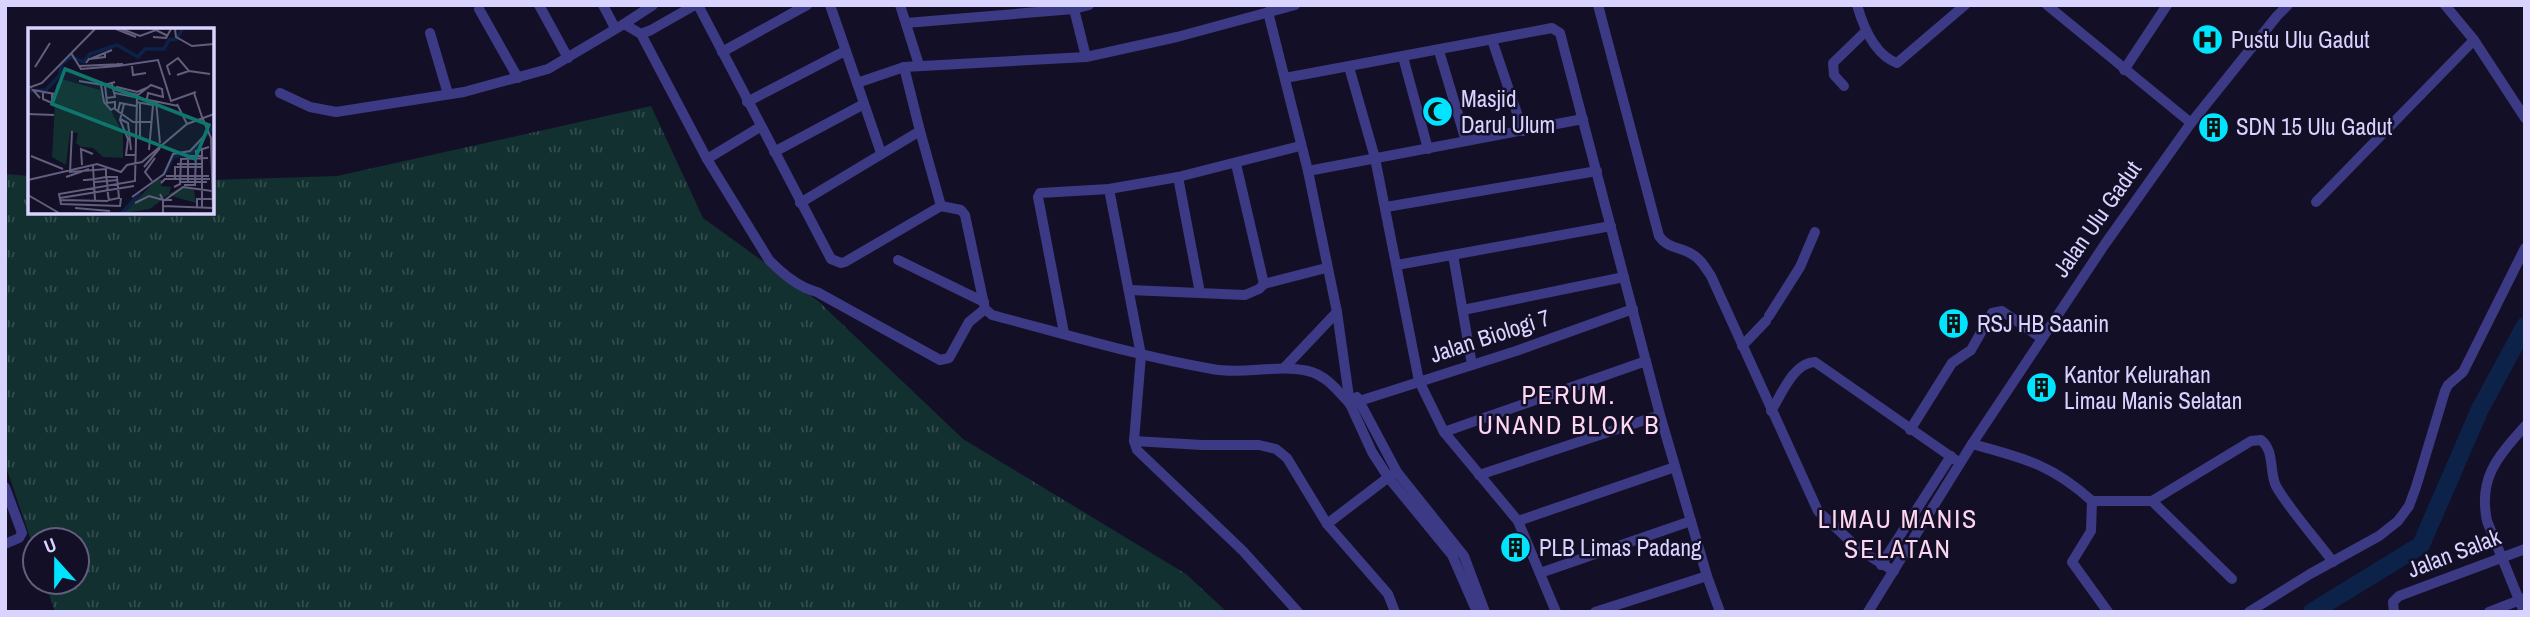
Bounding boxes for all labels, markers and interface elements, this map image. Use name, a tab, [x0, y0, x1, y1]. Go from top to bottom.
hospital icon: Pustu Ulu Gadut	[2191, 23, 2225, 57]
place label: Pustu Ulu Gadut	[2231, 24, 2369, 55]
inset map	[28, 28, 214, 214]
place label: Masjid Darul Ulum	[1461, 83, 1555, 140]
mosque icon: Masjid Darul Ulum	[1421, 95, 1455, 129]
building icon: SDN 15 Ulu Gadut	[2196, 110, 2230, 144]
place label: SDN 15 Ulu Gadut	[2236, 111, 2392, 142]
street label: Jalan Ulu Gadut	[2045, 154, 2148, 283]
street label: Jalan Biologi 7	[1426, 302, 1554, 370]
building icon: RSJ HB Saanin	[1937, 307, 1971, 341]
place label: RSJ HB Saanin	[1977, 308, 2109, 339]
place label: Kantor Kelurahan Limau Manis Selatan	[2064, 359, 2242, 416]
building icon: Kantor Kelurahan Limau Manis Selatan	[2024, 371, 2058, 405]
district label: PERUM. UNAND BLOK B	[1478, 377, 1660, 442]
district label: LIMAU MANIS SELATAN	[1818, 501, 1978, 566]
street label: Jalan Salak	[2403, 520, 2505, 584]
north arrow	[21, 526, 91, 596]
text: U	[40, 531, 60, 559]
building icon: PLB Limas Padang	[1499, 531, 1533, 565]
place label: PLB Limas Padang	[1539, 532, 1702, 563]

